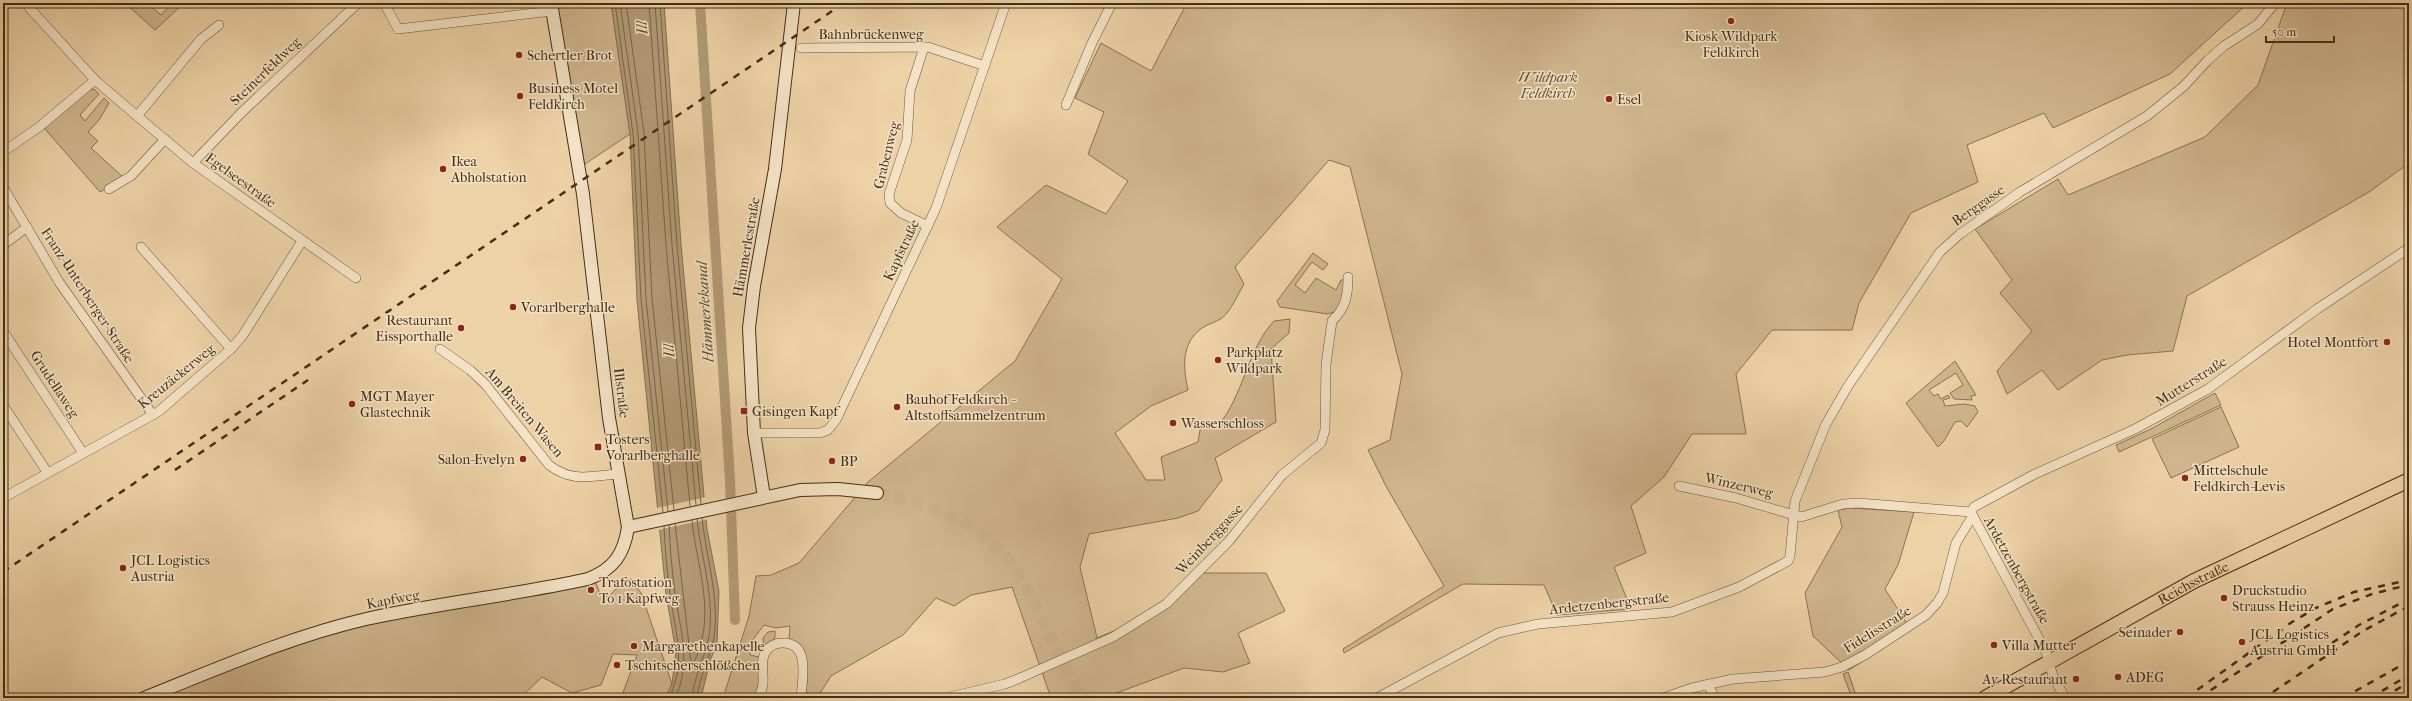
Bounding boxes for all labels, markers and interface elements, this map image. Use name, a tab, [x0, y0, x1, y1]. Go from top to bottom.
marker: Kiosk Wildpark Feldkirch	[1726, 16, 1736, 26]
water label: Ill	[632, 18, 652, 36]
scale bar	[2266, 18, 2334, 44]
text: 50 m	[2272, 25, 2296, 39]
street label: Bahnbrückenweg	[818, 26, 924, 43]
place label: Kiosk Wildpark Feldkirch	[1685, 28, 1778, 61]
street label: Steinerfeldweg	[227, 33, 304, 109]
place label: Schertler Brot	[527, 47, 613, 64]
marker: Schertler Brot	[514, 50, 524, 60]
park label: Wildpark Feldkirch	[1518, 69, 1578, 102]
place label: Business Motel Feldkirch	[528, 80, 618, 113]
marker: Business Motel Feldkirch	[515, 91, 525, 101]
place label: Esel	[1617, 91, 1642, 108]
marker: Esel	[1604, 94, 1614, 104]
street label: Grabenweg	[870, 119, 903, 191]
street label: Egelseestraße	[202, 149, 279, 212]
place label: Ikea Abholstation	[450, 153, 527, 186]
marker: Ikea Abholstation	[438, 164, 448, 174]
street label: Berggasse	[1949, 181, 2008, 230]
street label: Hämmerlestraße	[729, 196, 764, 299]
street label: Kapfstraße	[880, 217, 923, 284]
street label: Franz-Unterberger-Straße	[37, 224, 138, 366]
water label: Hämmerlekanal	[692, 258, 718, 364]
place label: Vorarlberghalle	[520, 299, 615, 316]
marker: Vorarlberghalle	[508, 302, 518, 312]
place label: Restaurant Eissporthalle	[375, 312, 453, 345]
marker: Restaurant Eissporthalle	[456, 323, 466, 333]
place label: Hotel Montfort	[2287, 334, 2379, 351]
marker: Hotel Montfort	[2382, 337, 2392, 347]
street label: Kreuzäckerweg	[134, 340, 219, 413]
water label: Ill	[659, 341, 679, 359]
place label: Parkplatz Wildpark	[1225, 344, 1283, 377]
street label: Grudellaweg	[27, 347, 83, 422]
street label: Mutterstraße	[2153, 353, 2230, 410]
marker: Parkplatz Wildpark	[1213, 355, 1223, 365]
street label: Am Breiten Wasen	[481, 363, 567, 461]
street label: Illstraße	[610, 367, 633, 419]
place label: MGT Mayer Glastechnik	[360, 388, 434, 421]
place label: Bauhof Feldkirch - Altstoffsammelzentrum	[904, 391, 1046, 424]
marker: MGT Mayer Glastechnik	[347, 399, 357, 409]
marker: Bauhof Feldkirch - Altstoffsammelzentrum	[892, 402, 902, 412]
place label: Gisingen Kapf	[752, 403, 841, 420]
marker: Gisingen Kapf	[739, 406, 749, 416]
place label: Wasserschloss	[1180, 415, 1264, 432]
marker: Wasserschloss	[1168, 418, 1178, 428]
place label: Tosters Vorarlberghalle	[605, 431, 700, 464]
marker: Tosters Vorarlberghalle	[593, 442, 603, 452]
place label: Salon-Evelyn	[438, 451, 515, 468]
place label: BP	[840, 453, 858, 470]
marker: Salon-Evelyn	[518, 454, 528, 464]
marker: BP	[827, 456, 837, 466]
place label: Mittelschule Feldkirch-Levis	[2193, 462, 2285, 495]
street label: Winzerweg	[1702, 469, 1775, 502]
marker: Mittelschule Feldkirch-Levis	[2180, 473, 2190, 483]
street label: Weinberggasse	[1172, 500, 1247, 579]
street label: Ardetzenbergstraße	[1979, 513, 2053, 627]
place label: JCL Logistics Austria	[130, 552, 210, 585]
street label: Reichsstraße	[2155, 558, 2232, 608]
marker: JCL Logistics Austria	[118, 563, 128, 573]
place label: Trafostation To 1 Kapfweg	[599, 574, 679, 607]
place label: Druckstudio Strauss Heinz	[2232, 582, 2314, 615]
marker: Trafostation To 1 Kapfweg	[586, 585, 596, 595]
street label: Kapfweg	[365, 586, 422, 613]
street label: Ardetzenbergstraße	[1547, 589, 1670, 618]
marker: Druckstudio Strauss Heinz	[2219, 593, 2229, 603]
street label: Fidelisstraße	[1840, 602, 1914, 657]
place label: Seinader	[2119, 624, 2172, 641]
place label: JCL Logistics Austria GmbH	[2249, 626, 2336, 659]
marker: Seinader	[2175, 627, 2185, 637]
place label: Villa Mutter	[2001, 637, 2076, 654]
marker: JCL Logistics Austria GmbH	[2237, 637, 2247, 647]
place label: Margarethenkapelle	[642, 638, 765, 655]
marker: Villa Mutter	[1989, 640, 1999, 650]
marker: Margarethenkapelle	[629, 641, 639, 651]
place label: Tschitscherschlößchen	[625, 657, 760, 674]
marker: Tschitscherschlößchen	[612, 660, 622, 670]
place label: ADEG	[2125, 669, 2164, 686]
place label: Ay Restaurant	[1981, 671, 2068, 688]
marker: ADEG	[2113, 672, 2123, 682]
marker: Ay Restaurant	[2071, 674, 2081, 684]

